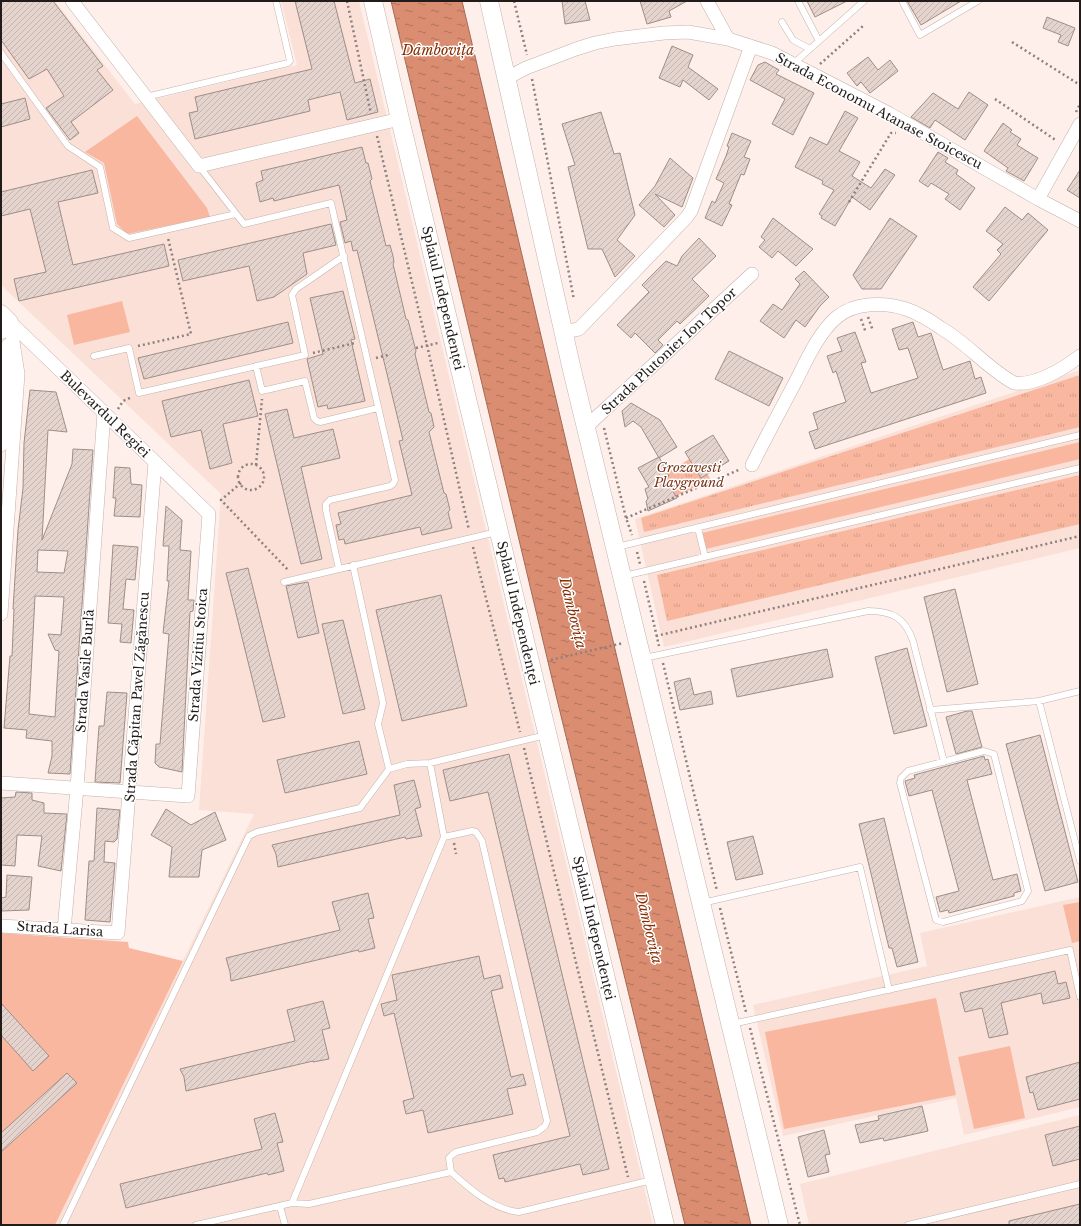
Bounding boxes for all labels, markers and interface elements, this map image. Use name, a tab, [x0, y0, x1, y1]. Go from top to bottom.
water label: Dâmbovița	[401, 41, 474, 59]
street label: Strada Economu Atanase Stoicescu	[773, 49, 986, 173]
street label: Splaiul Independenței	[418, 224, 468, 372]
street label: Strada Plutonier Ion Topor	[598, 283, 741, 418]
street label: Bulevardul Regiei	[57, 367, 154, 462]
park label: Grozavesti Playground	[653, 459, 724, 491]
street label: Splaiul Independenței	[493, 539, 543, 687]
water label: Dâmbovița	[555, 575, 591, 650]
street label: Strada Vizitiu Stoica	[185, 587, 211, 722]
street label: Strada Căpitan Pavel Zăgănescu	[121, 591, 153, 803]
street label: Strada Vasile Burlă	[72, 608, 98, 733]
street label: Splaiul Independenței	[569, 854, 619, 1002]
water label: Dâmbovița	[631, 890, 667, 965]
street label: Strada Larisa	[16, 918, 105, 941]

